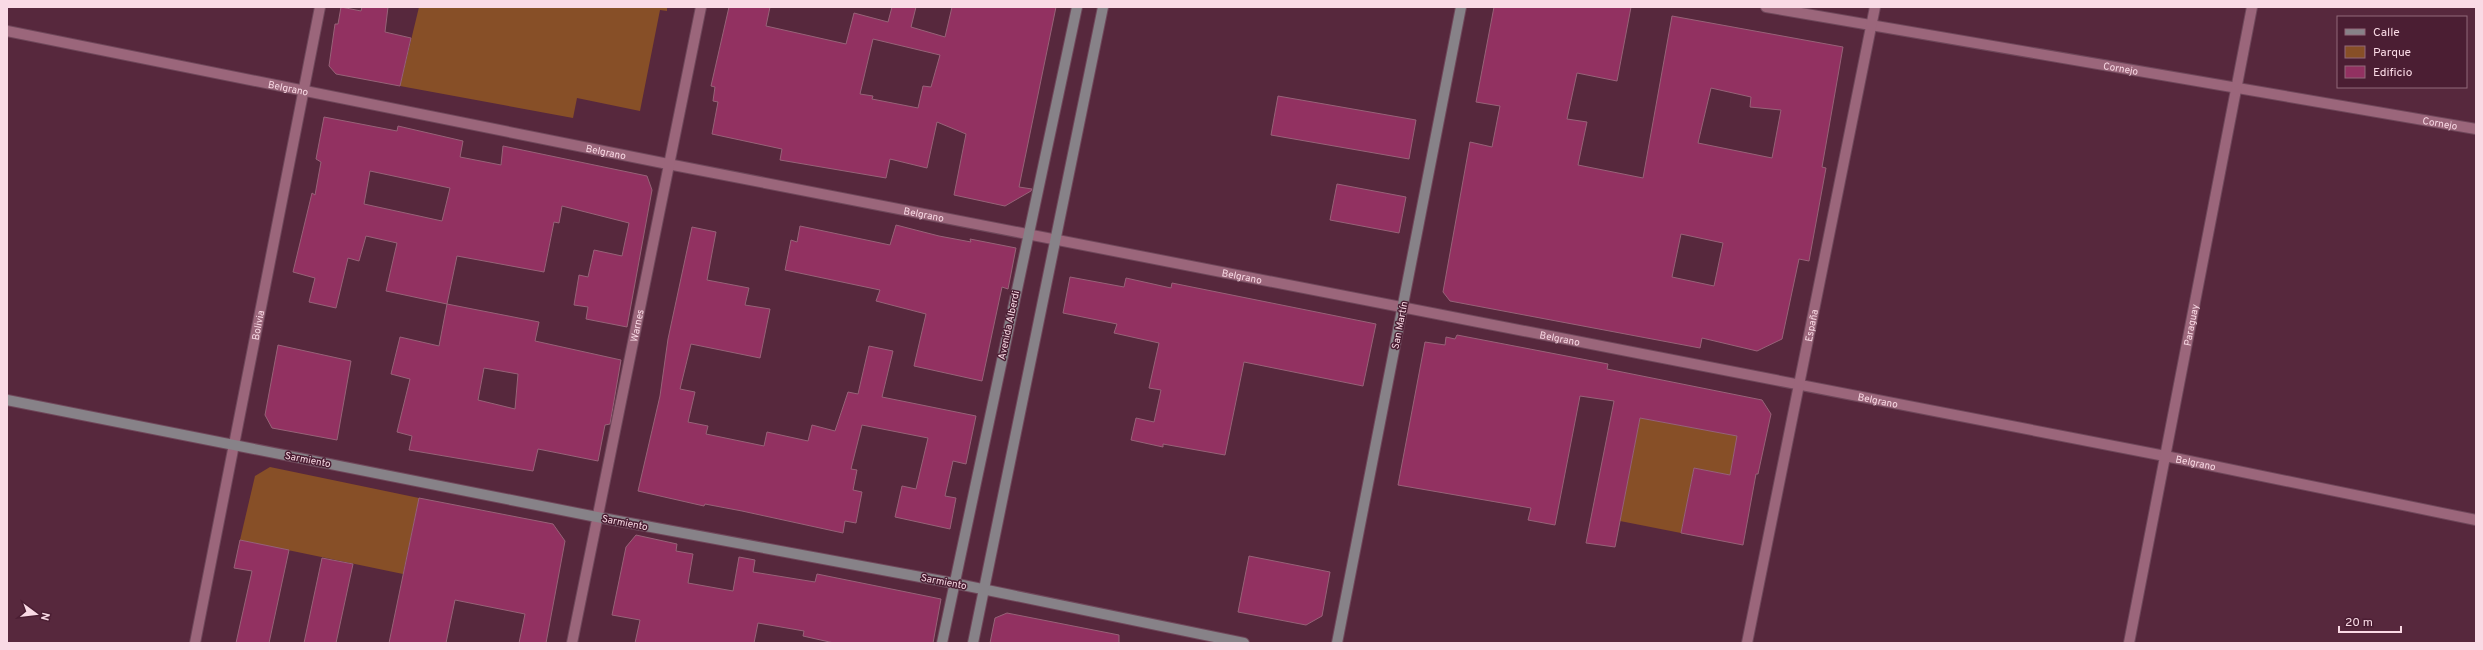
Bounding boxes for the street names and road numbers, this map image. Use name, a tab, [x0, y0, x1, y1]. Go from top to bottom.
street label: Cornejo	[2102, 60, 2139, 79]
street label: Belgrano	[267, 79, 310, 100]
street label: Cornejo	[2421, 115, 2459, 134]
street label: Belgrano	[584, 143, 627, 163]
street label: Belgrano	[902, 205, 945, 226]
street label: Belgrano	[1220, 267, 1263, 288]
street label: Avenida Alberdi	[996, 290, 1023, 361]
street label: San Martín	[1389, 300, 1411, 350]
street label: Paraguay	[2182, 303, 2202, 347]
street label: Warnes	[628, 308, 648, 343]
street label: España	[1803, 308, 1822, 343]
street label: Bolivia	[250, 309, 268, 342]
street label: Belgrano	[1538, 329, 1581, 350]
street label: Belgrano	[1856, 391, 1899, 412]
street label: Sarmiento	[284, 450, 332, 471]
street label: Belgrano	[2174, 453, 2217, 474]
street label: Sarmiento	[601, 513, 649, 534]
street label: Sarmiento	[920, 572, 968, 593]

